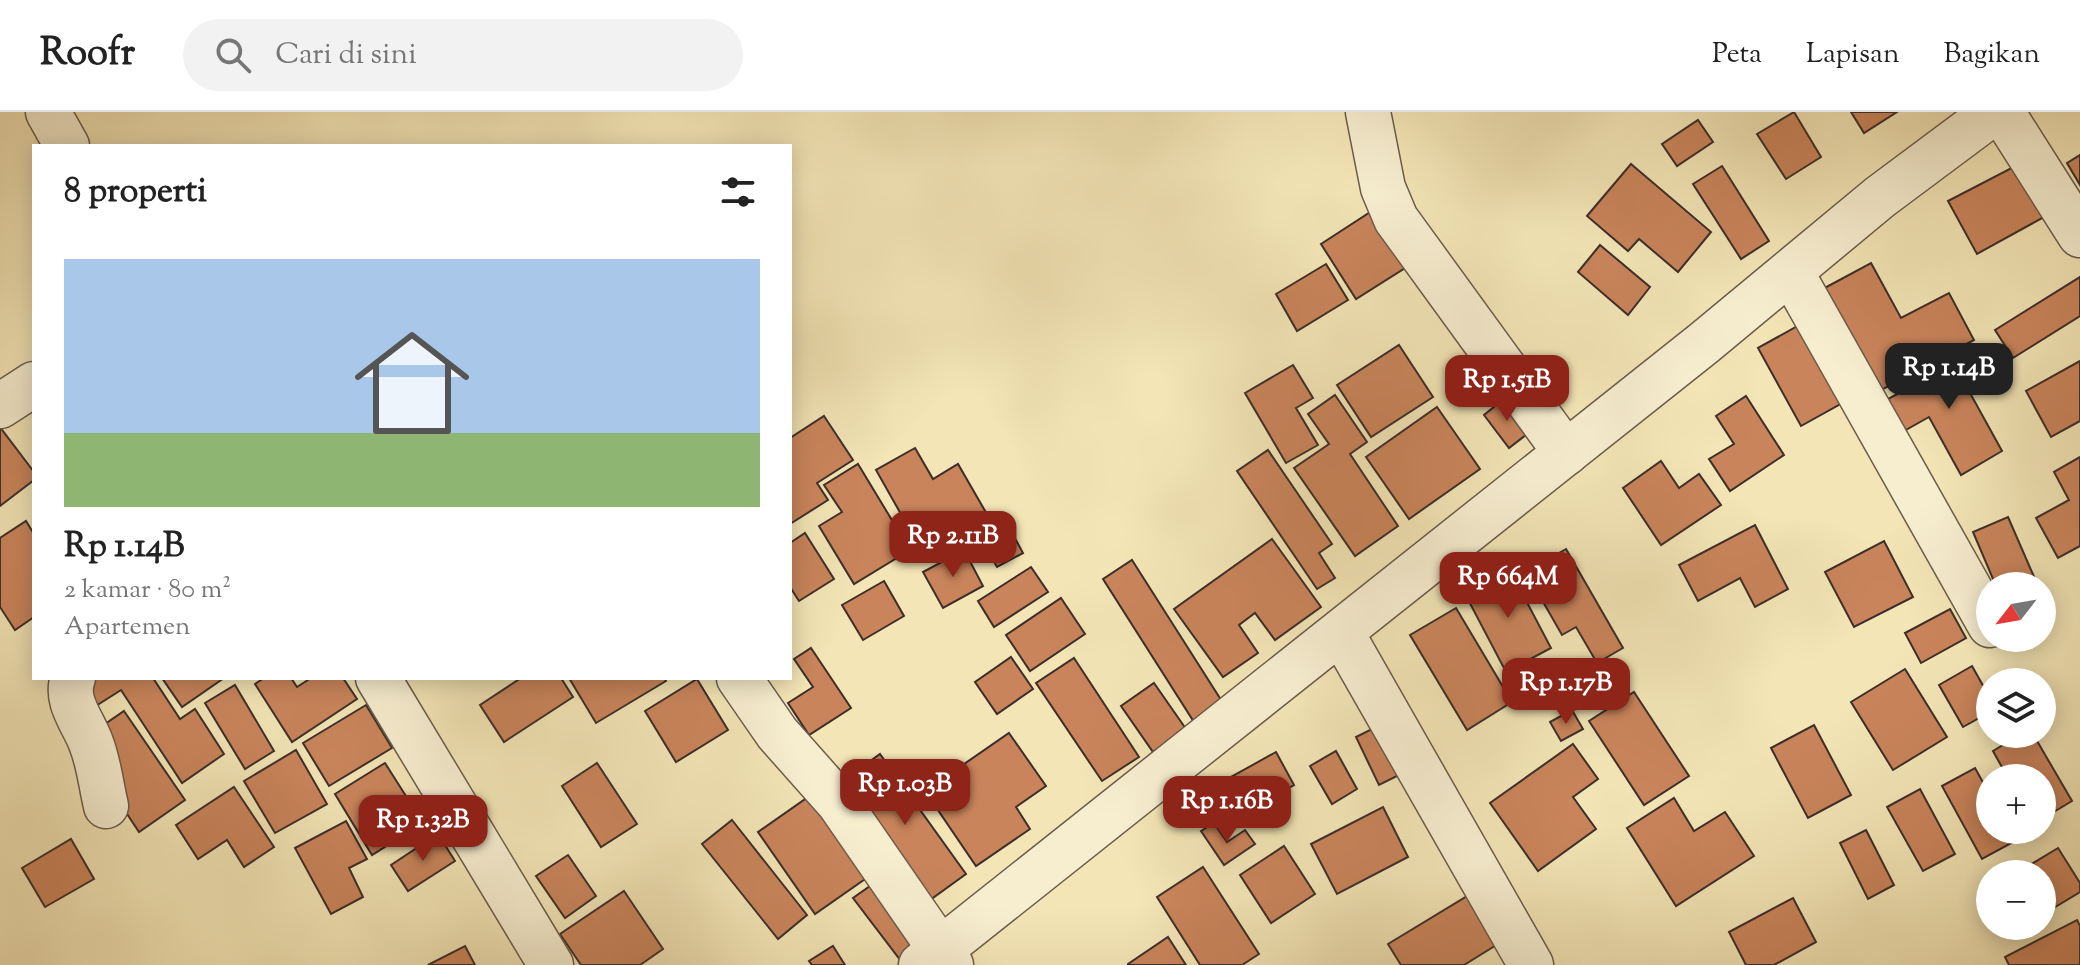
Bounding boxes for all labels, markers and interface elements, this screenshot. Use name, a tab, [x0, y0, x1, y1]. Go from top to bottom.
search box	[183, 19, 743, 91]
text: Roofr	[40, 28, 135, 82]
icon: search	[211, 33, 255, 77]
text: Cari di sini	[275, 34, 417, 77]
text: Peta	[1712, 35, 1762, 75]
text: Lapisan	[1806, 35, 1900, 75]
text: Bagikan	[1944, 35, 2040, 75]
text: 8 properti	[64, 168, 207, 217]
icon: filters	[716, 170, 760, 214]
icon: home	[340, 311, 484, 455]
pin: Rp 1.14B	[1866, 343, 2032, 411]
text: Rp 1.14B	[1903, 350, 1995, 387]
pin: Rp 1.51B	[1424, 355, 1590, 423]
text: Rp 1.51B	[1463, 362, 1551, 399]
pin: Rp 2.11B	[870, 511, 1036, 579]
text: Rp 2.11B	[907, 518, 999, 555]
text: Rp 1.14B	[64, 523, 184, 572]
pin: Rp 664M	[1434, 552, 1582, 620]
text: Rp 664M	[1458, 559, 1558, 596]
text: 2 kamar · 80 m²	[64, 572, 231, 609]
north arrow	[1976, 572, 2056, 652]
map controls	[1976, 572, 2056, 940]
text: Apartemen	[64, 609, 190, 646]
pin: Rp 1.17B	[1483, 658, 1649, 726]
text: Rp 1.17B	[1520, 665, 1612, 702]
button: layers	[1976, 668, 2056, 748]
pin: Rp 1.03B	[822, 759, 988, 827]
button: +	[1976, 764, 2056, 844]
text: Rp 1.03B	[858, 766, 952, 803]
pin: Rp 1.16B	[1144, 776, 1310, 844]
text: Rp 1.16B	[1181, 783, 1273, 820]
pin: Rp 1.32B	[340, 795, 506, 863]
text: Rp 1.32B	[377, 802, 469, 839]
button: −	[1976, 860, 2056, 940]

